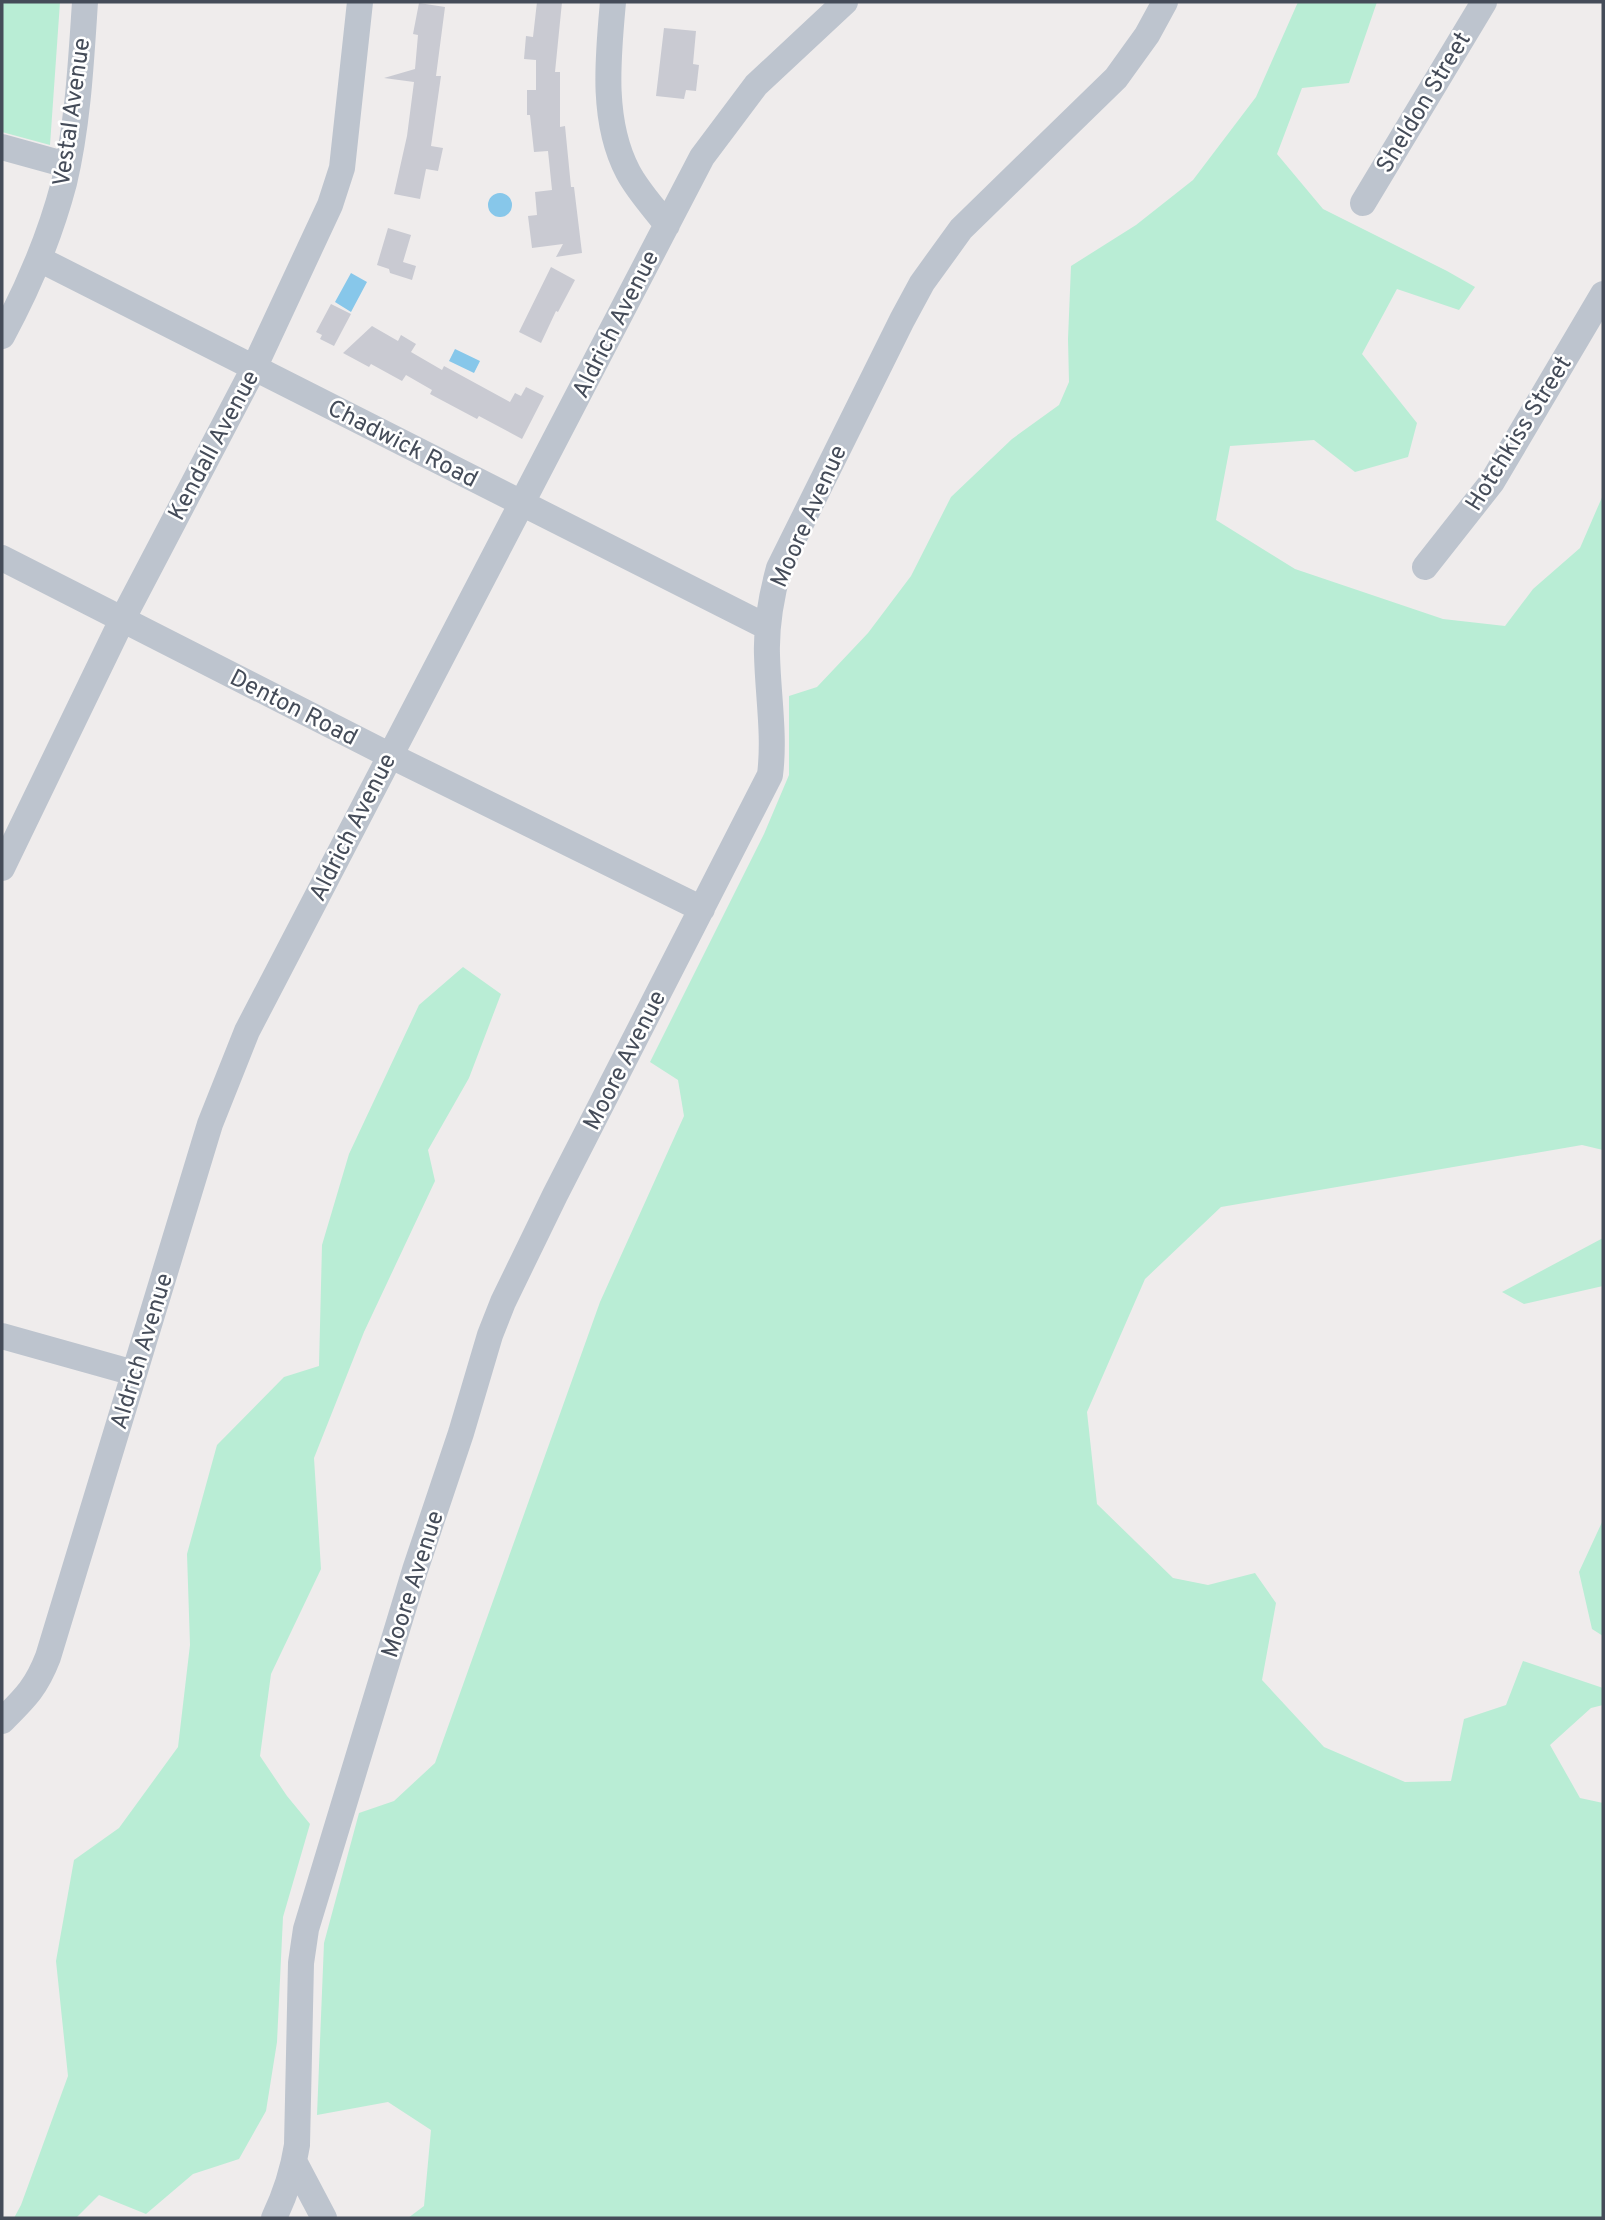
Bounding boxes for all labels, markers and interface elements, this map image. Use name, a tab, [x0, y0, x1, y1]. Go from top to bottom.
street label: Sheldon Street	[1371, 27, 1479, 179]
street label: Vestal Avenue	[48, 36, 98, 188]
street label: Aldrich Avenue	[567, 246, 667, 404]
street label: Hotchkiss Street	[1460, 351, 1579, 517]
street label: Kendall Avenue	[163, 366, 267, 526]
street label: Chadwick Road	[322, 394, 482, 496]
street label: Moore Avenue	[765, 441, 855, 593]
street label: Denton Road	[224, 664, 362, 754]
street label: Aldrich Avenue	[304, 749, 404, 907]
street label: Moore Avenue	[578, 986, 674, 1136]
street label: Aldrich Avenue	[105, 1270, 181, 1433]
street label: Moore Avenue	[376, 1507, 452, 1662]

